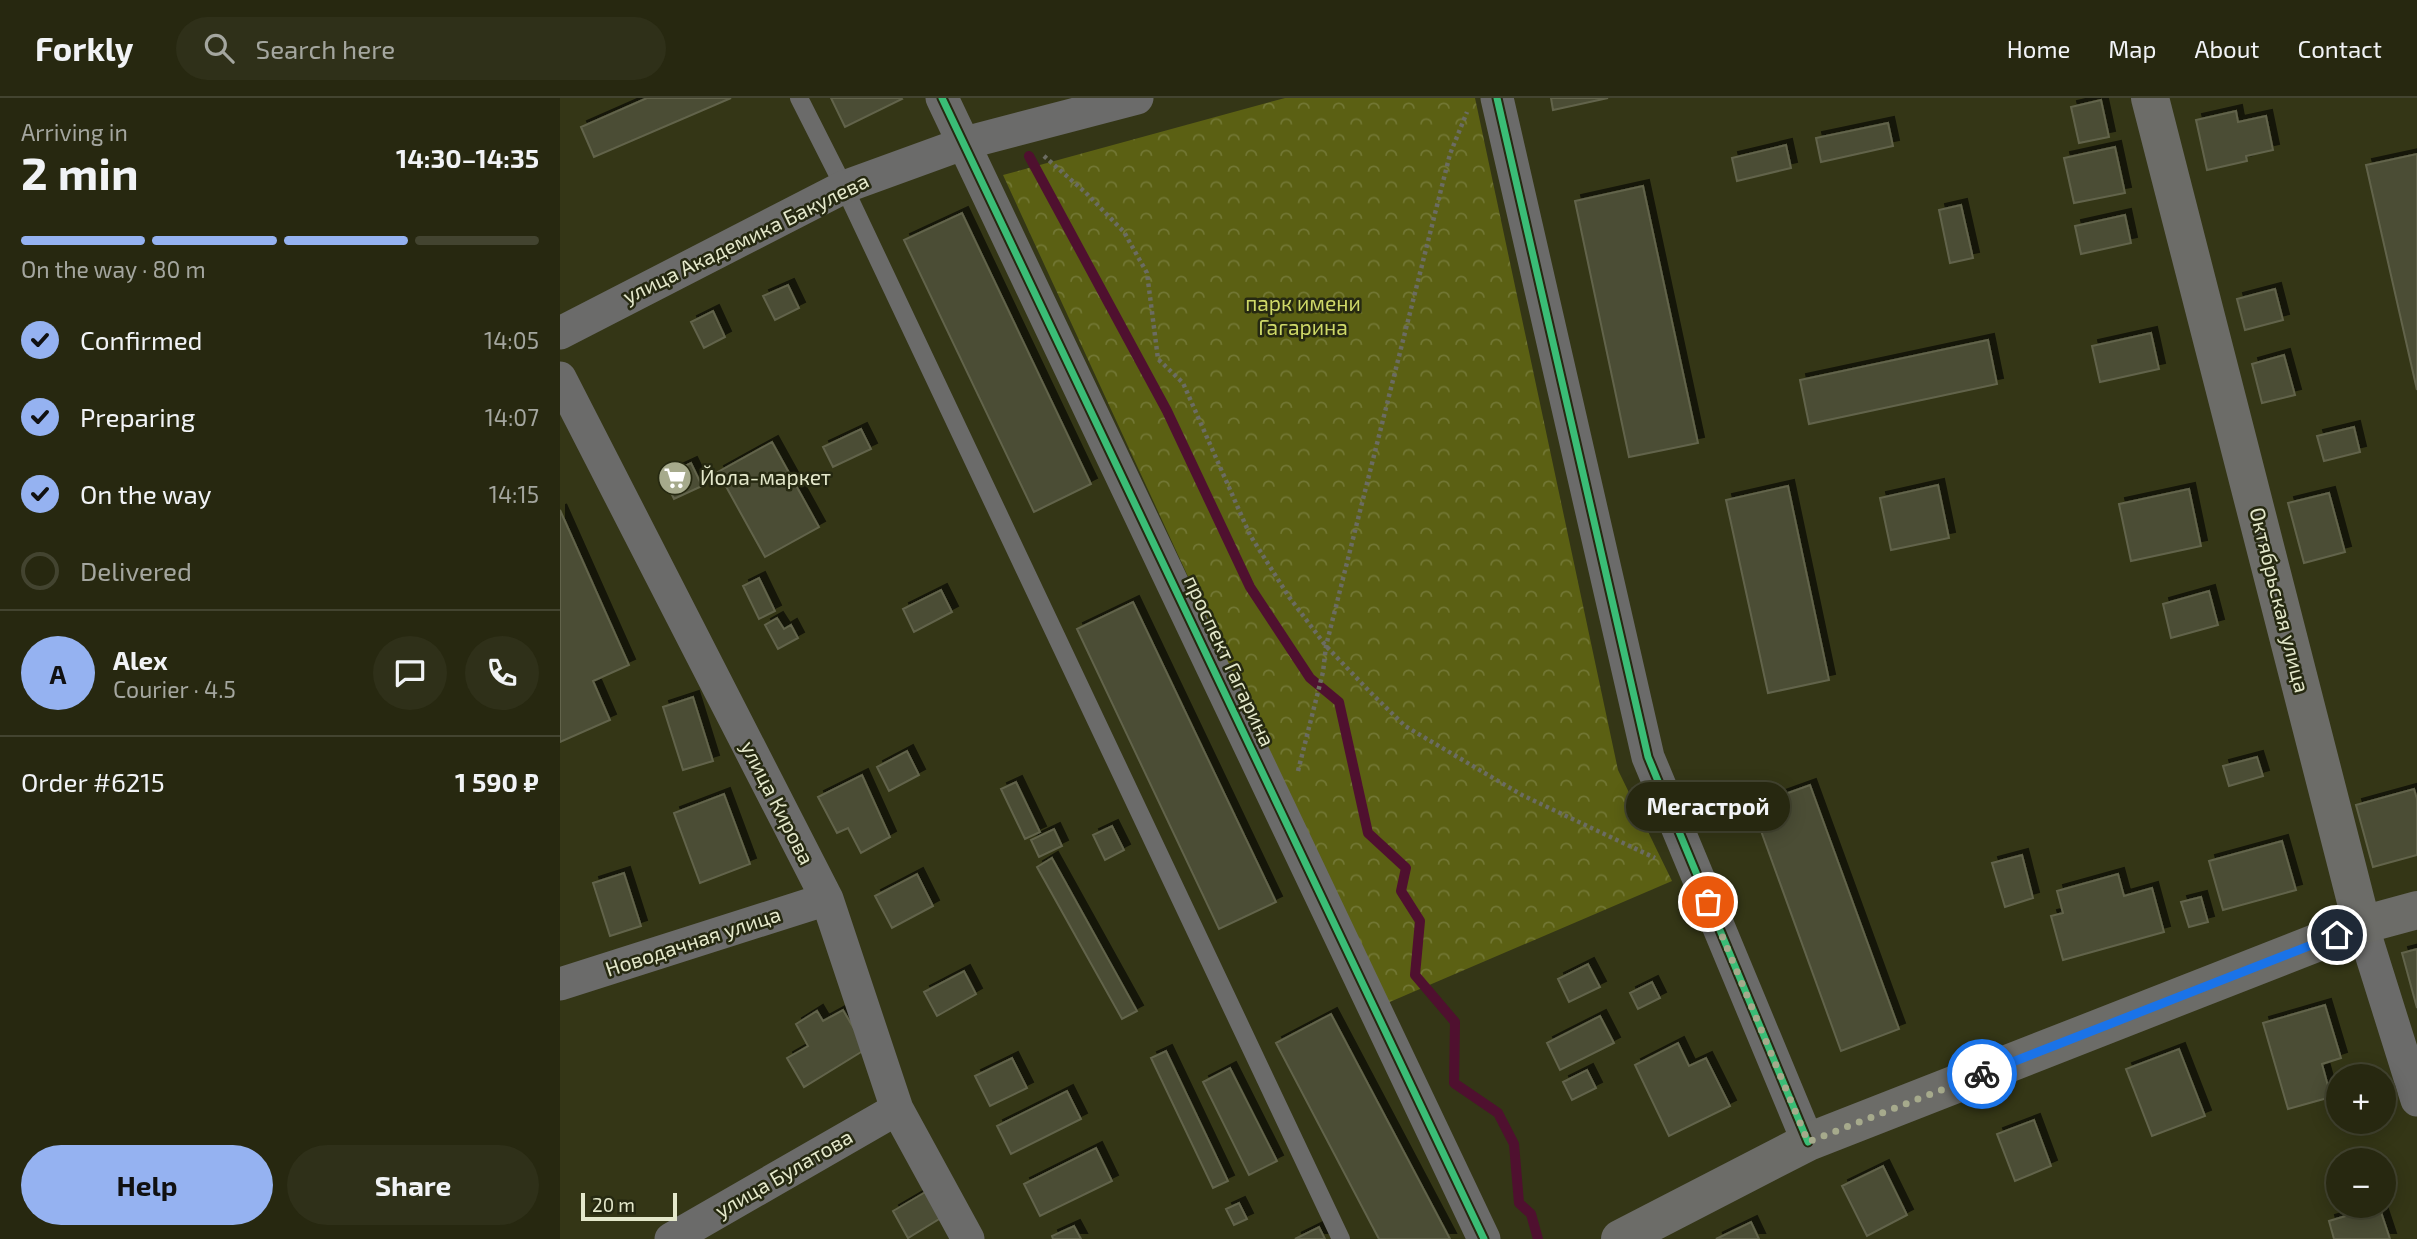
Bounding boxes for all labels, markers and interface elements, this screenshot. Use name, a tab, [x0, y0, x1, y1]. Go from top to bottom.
search box	[176, 17, 666, 80]
text: Forkly	[35, 28, 134, 68]
icon: search	[200, 29, 238, 67]
text: Search here	[256, 33, 395, 64]
text: Home	[2007, 34, 2070, 63]
text: Map	[2108, 34, 2156, 63]
text: About	[2194, 34, 2260, 63]
text: Contact	[2298, 34, 2382, 63]
text: Arriving in	[21, 118, 128, 146]
text: 14:30–14:35	[396, 142, 539, 173]
text: 2 min	[21, 144, 139, 199]
street label: улица Академика Бакулева	[618, 167, 873, 309]
text: On the way · 80 m	[21, 255, 206, 283]
park label: парк имени Гагарина	[1245, 290, 1361, 339]
icon: check	[21, 321, 59, 359]
text: Confirmed	[80, 324, 203, 355]
text: 14:05	[484, 326, 539, 354]
icon: check	[21, 398, 59, 436]
text: Preparing	[80, 401, 195, 432]
text: 14:07	[485, 403, 539, 431]
supermarket icon: Йола-маркет	[656, 459, 694, 497]
place label: Йола-маркет	[700, 464, 831, 489]
icon: check	[21, 475, 59, 513]
text: On the way	[80, 478, 211, 509]
text: 14:15	[489, 480, 539, 508]
street label: Октябрьская улица	[2244, 504, 2316, 695]
text: Delivered	[80, 555, 192, 586]
street label: проспект Гагарина	[1180, 571, 1281, 750]
button: chat	[373, 636, 447, 710]
button: phone	[465, 636, 539, 710]
text: Alex	[113, 644, 168, 675]
text: A	[50, 658, 66, 689]
text: Courier · 4.5	[113, 675, 236, 703]
street label: улица Кирова	[735, 736, 820, 869]
text: Order #6215	[21, 766, 165, 797]
text: 1 590 ₽	[455, 766, 539, 797]
callout: Мегастрой	[1626, 783, 1790, 832]
text: Мегастрой	[1646, 792, 1770, 820]
pin	[1678, 872, 1738, 932]
icon: bag	[1689, 883, 1727, 921]
street label: Новодачная улица	[602, 900, 784, 982]
pin	[2307, 905, 2367, 965]
icon: home	[2318, 916, 2356, 954]
courier	[1947, 1039, 2017, 1109]
icon: bike	[1963, 1055, 2001, 1093]
map controls	[2326, 1064, 2396, 1218]
button: +	[2326, 1064, 2396, 1134]
street label: улица Булатова	[710, 1123, 857, 1223]
button: Help	[21, 1145, 273, 1225]
button: Share	[287, 1145, 539, 1225]
button: −	[2326, 1148, 2396, 1218]
scale bar	[581, 1190, 677, 1222]
text: 20 m	[592, 1193, 635, 1216]

